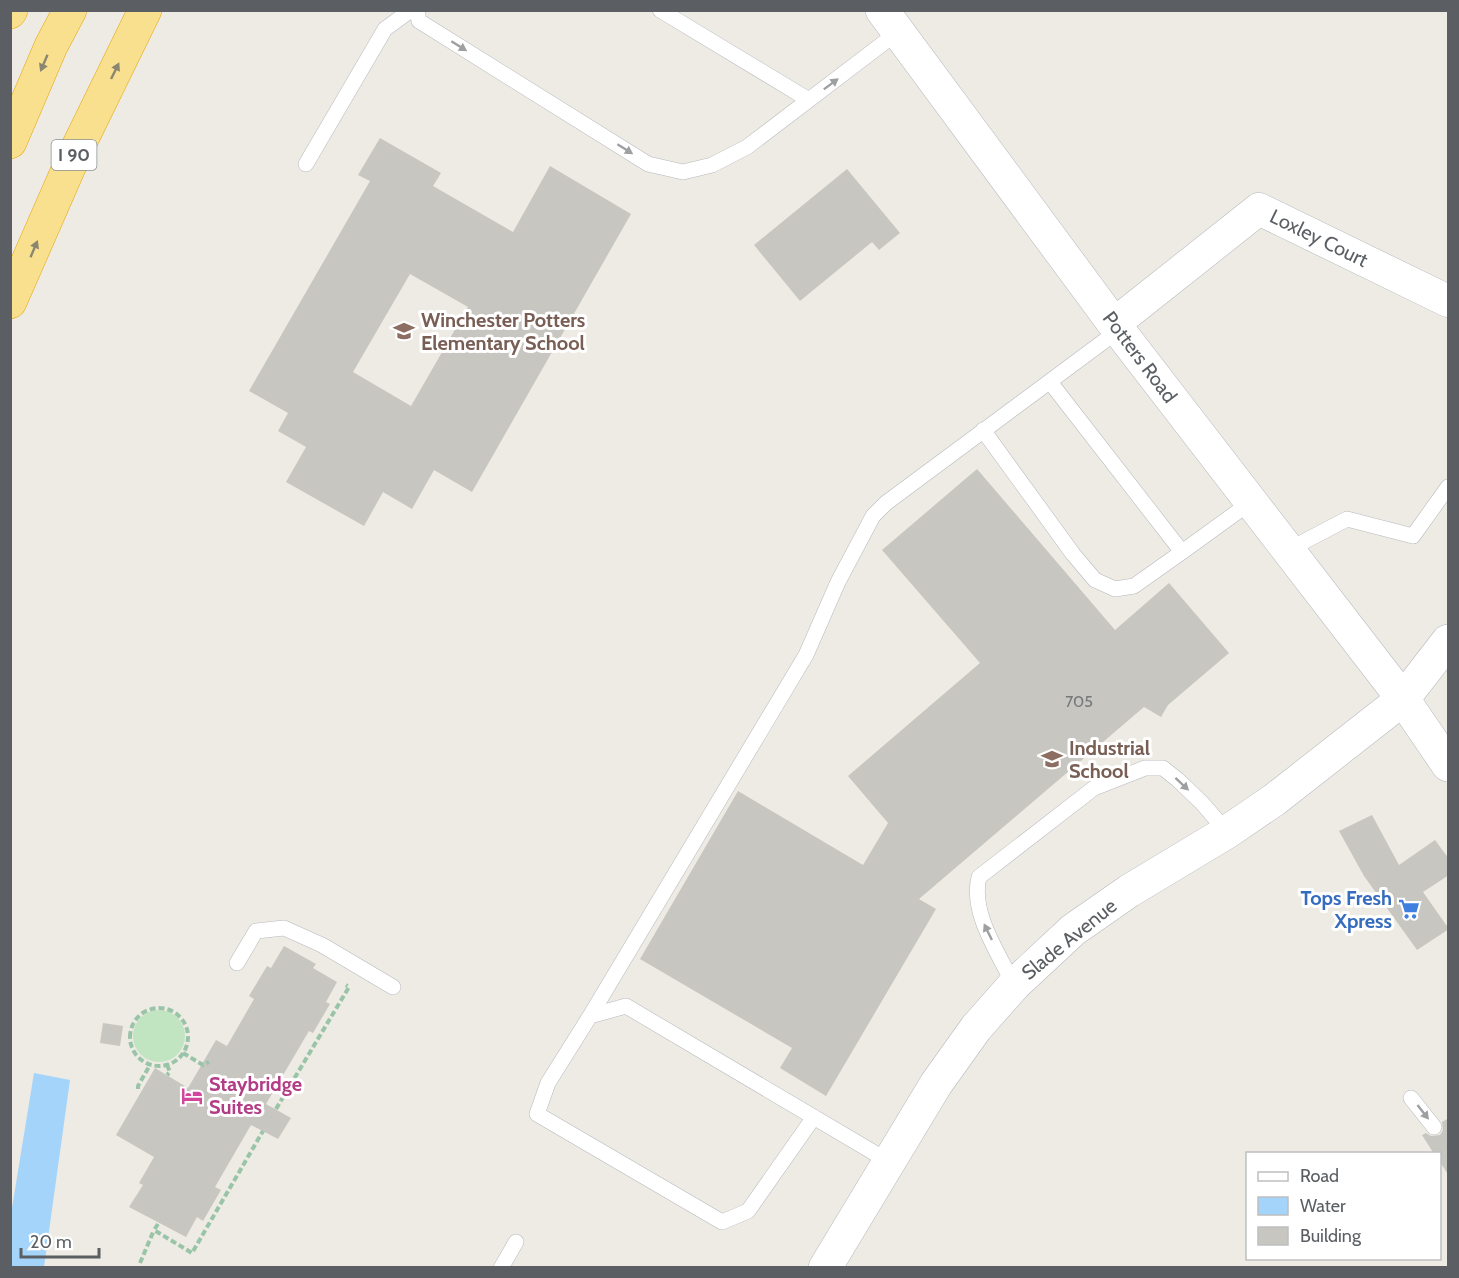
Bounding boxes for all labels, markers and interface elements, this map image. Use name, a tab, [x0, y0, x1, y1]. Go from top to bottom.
one-way arrow	[451, 41, 467, 52]
one-way arrow	[39, 54, 48, 72]
one-way arrow	[110, 63, 119, 80]
one-way arrow	[823, 78, 838, 90]
road number: I 90	[52, 140, 97, 170]
one-way arrow	[617, 144, 633, 155]
street label: Loxley Court	[1266, 204, 1372, 272]
one-way arrow	[29, 240, 38, 257]
street label: Potters Road	[1098, 307, 1182, 407]
place label: Winchester Potters Elementary School	[421, 308, 585, 355]
school or university icon: Winchester Potters Elementary School	[392, 319, 416, 343]
house number: 705	[1065, 692, 1093, 711]
place label: Industrial School	[1069, 736, 1150, 783]
school or university icon: Industrial School	[1040, 747, 1064, 771]
one-way arrow	[1174, 777, 1189, 790]
place label: Tops Fresh Xpress	[1301, 886, 1392, 933]
street label: Slade Avenue	[1017, 893, 1121, 985]
supermarket icon: Tops Fresh Xpress	[1397, 897, 1421, 921]
one-way arrow	[984, 924, 993, 941]
place label: Staybridge Suites	[209, 1072, 302, 1119]
hotel icon: Staybridge Suites	[180, 1084, 204, 1108]
one-way arrow	[1416, 1105, 1428, 1120]
legend	[1246, 1152, 1441, 1260]
text: Road	[1300, 1165, 1339, 1187]
text: Water	[1300, 1195, 1346, 1217]
scale bar	[21, 1221, 99, 1259]
text: Building	[1300, 1225, 1362, 1247]
text: 20 m	[30, 1231, 72, 1253]

